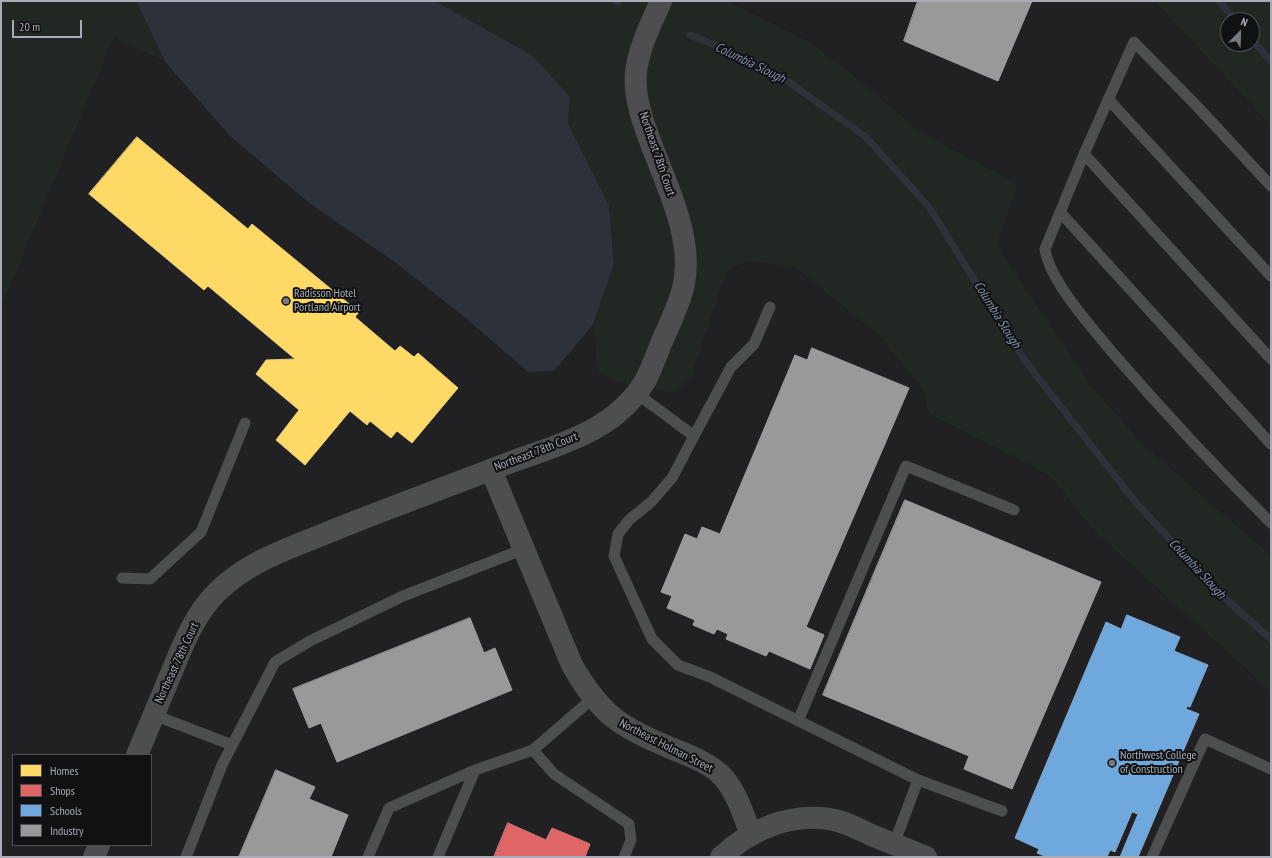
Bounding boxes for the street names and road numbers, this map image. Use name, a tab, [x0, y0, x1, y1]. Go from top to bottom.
street label: Northeast 78th Court	[636, 110, 678, 198]
street label: Northeast 78th Court	[492, 430, 580, 474]
street label: Northeast 78th Court	[152, 620, 202, 706]
street label: Northeast Holman Street	[617, 716, 715, 776]

